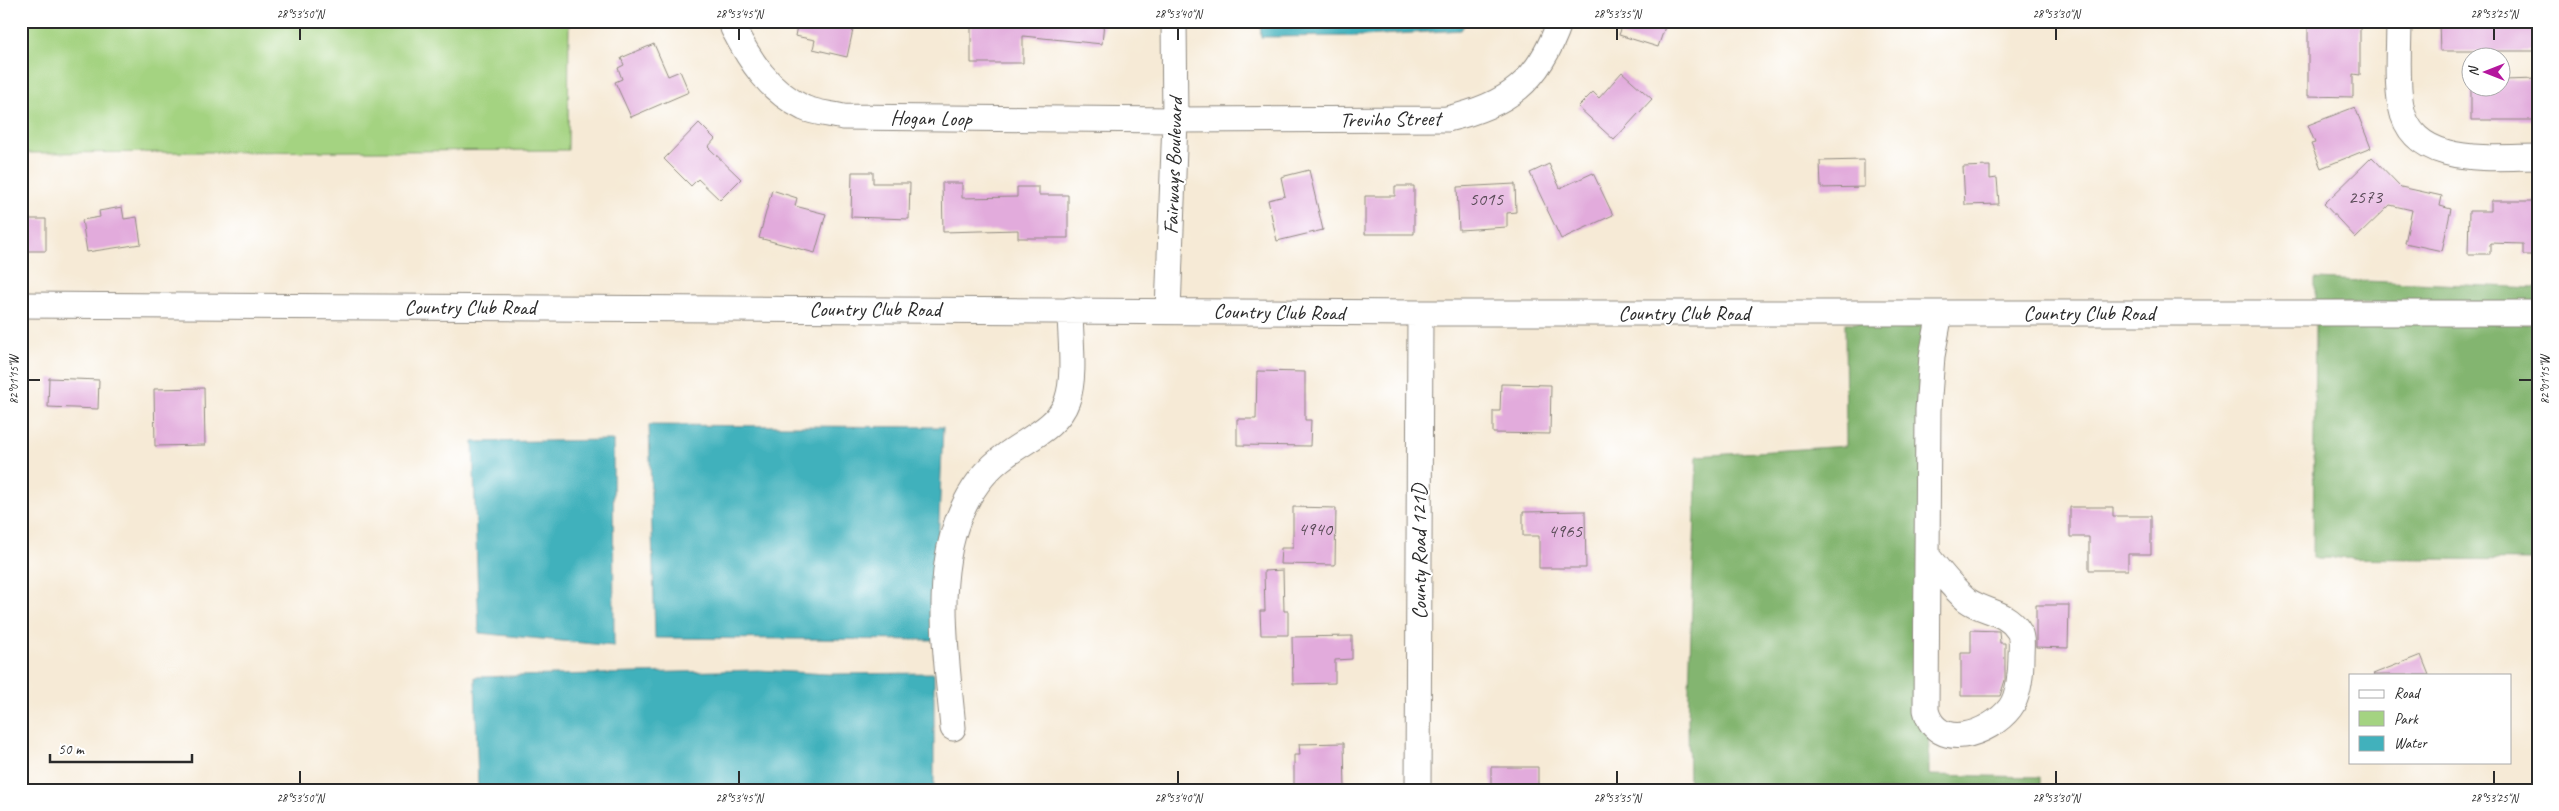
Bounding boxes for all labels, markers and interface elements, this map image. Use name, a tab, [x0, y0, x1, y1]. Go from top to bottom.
text: 28°53'50"N	[276, 6, 325, 22]
text: 28°53'45"N	[715, 6, 764, 22]
text: 28°53'40"N	[1154, 6, 1203, 22]
text: 28°53'35"N	[1593, 6, 1642, 22]
text: 28°53'30"N	[2032, 6, 2081, 22]
text: 28°53'25"N	[2470, 6, 2519, 22]
north arrow	[2462, 48, 2512, 98]
text: N	[2465, 65, 2482, 76]
street label: Fairways Boulevard	[1158, 93, 1189, 235]
street label: Hogan Loop	[890, 104, 974, 132]
street label: Treviho Street	[1339, 105, 1444, 133]
house number: 2573	[2348, 185, 2384, 209]
house number: 5015	[1469, 187, 1505, 211]
street label: Country Club Road	[404, 294, 539, 320]
street label: Country Club Road	[809, 296, 944, 322]
street label: Country Club Road	[1213, 298, 1349, 326]
street label: Country Club Road	[1618, 300, 1753, 326]
street label: Country Club Road	[2023, 300, 2158, 326]
text: 82°01'15"W	[6, 353, 22, 404]
text: 82°01'15"W	[2537, 353, 2553, 404]
street label: County Road 121D	[1406, 483, 1432, 620]
house number: 4940	[1298, 517, 1334, 541]
house number: 4965	[1548, 519, 1584, 543]
legend	[2349, 674, 2512, 764]
text: Road	[2394, 684, 2421, 703]
text: Park	[2394, 710, 2419, 729]
scale bar	[50, 731, 192, 763]
text: Water	[2394, 734, 2428, 753]
text: 50 m	[58, 740, 85, 759]
text: 28°53'50"N	[276, 790, 325, 806]
text: 28°53'45"N	[715, 790, 764, 806]
text: 28°53'40"N	[1154, 790, 1203, 806]
text: 28°53'35"N	[1593, 790, 1642, 806]
text: 28°53'30"N	[2032, 790, 2081, 806]
text: 28°53'25"N	[2470, 790, 2519, 806]

